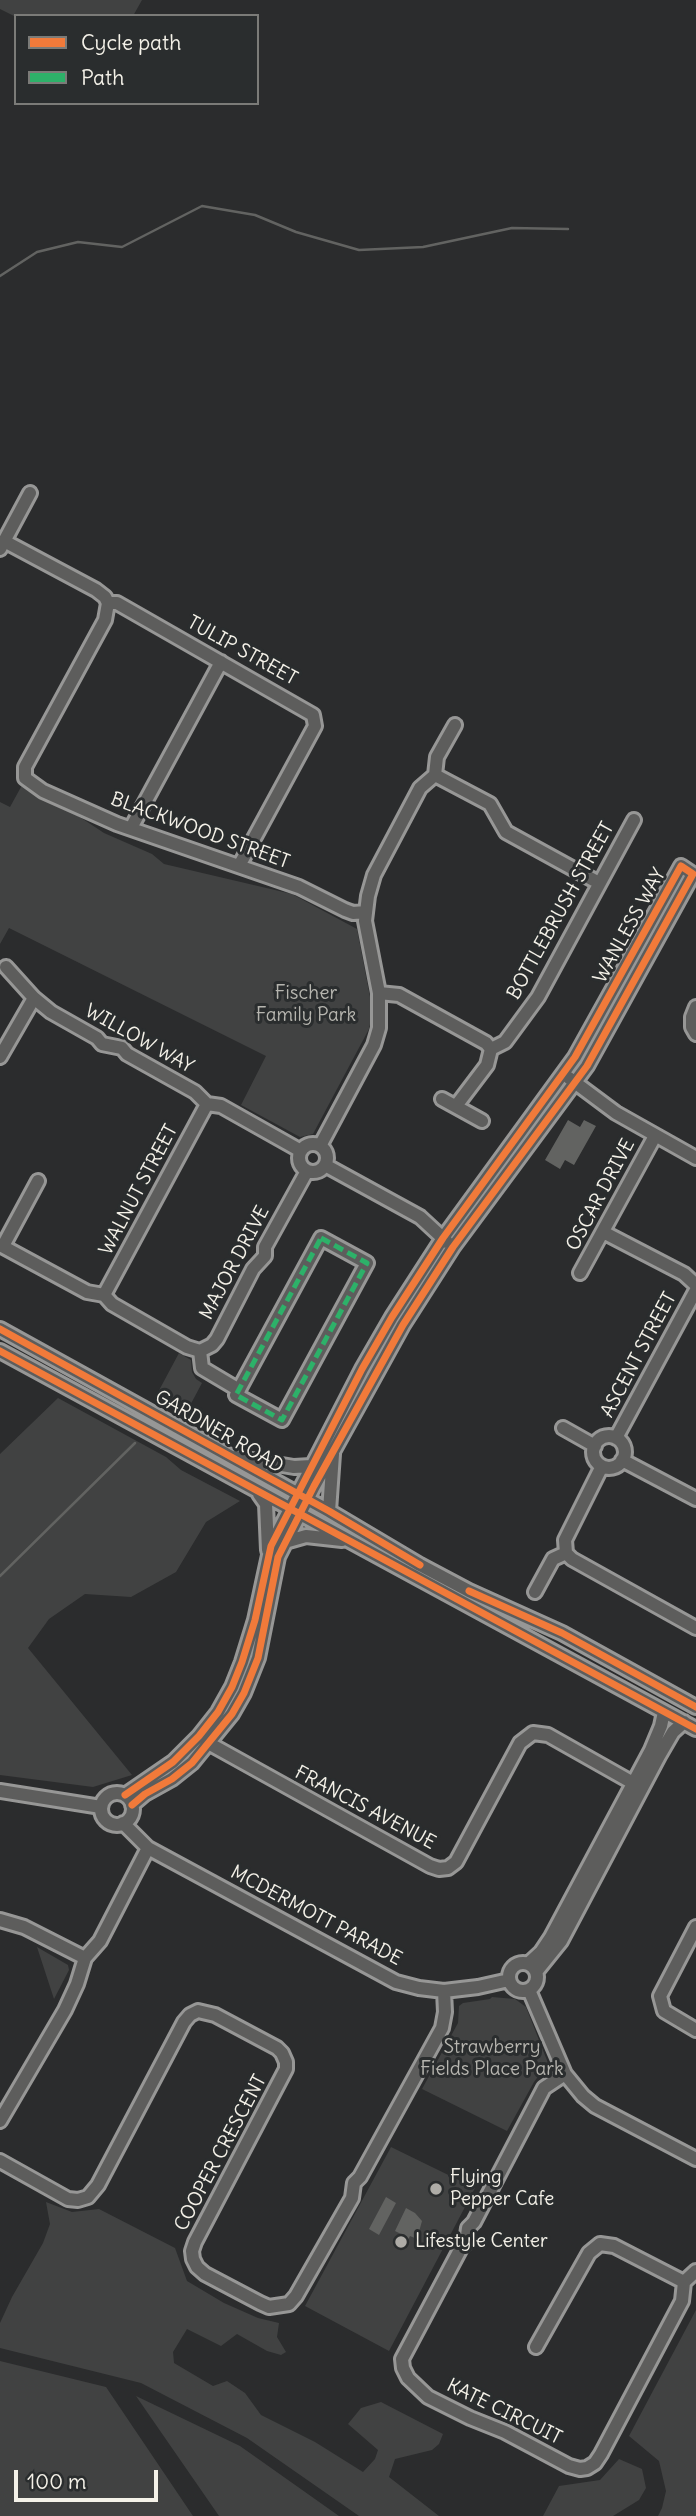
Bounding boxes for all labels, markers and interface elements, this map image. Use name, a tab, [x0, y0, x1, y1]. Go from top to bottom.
legend	[14, 14, 259, 105]
text: Cycle path	[81, 29, 181, 56]
text: Path	[81, 64, 124, 91]
street label: TULIP STREET	[183, 611, 301, 691]
street label: BLACKWOOD STREET	[107, 788, 293, 874]
street label: BOTTLEBRUSH STREET	[503, 818, 619, 1004]
street label: WANLESS WAY	[589, 865, 671, 987]
park label: Fischer Family Park	[256, 983, 356, 1027]
street label: WILLOW WAY	[81, 1000, 197, 1078]
street label: WALNUT STREET	[95, 1121, 183, 1259]
street label: OSCAR DRIVE	[562, 1135, 640, 1255]
street label: MAJOR DRIVE	[195, 1202, 275, 1324]
street label: ASCENT STREET	[596, 1288, 682, 1422]
street label: GARDNER ROAD	[151, 1386, 287, 1478]
street label: FRANCIS AVENUE	[291, 1761, 439, 1855]
street label: MCDERMOTT PARADE	[226, 1861, 406, 1971]
park label: Strawberry Fields Place Park	[420, 2037, 564, 2081]
street label: COOPER CRESCENT	[170, 2071, 272, 2235]
place label: Flying Pepper Cafe	[450, 2167, 554, 2211]
marker: Flying Pepper Cafe	[428, 2181, 444, 2197]
place label: Lifestyle Center	[415, 2231, 548, 2253]
marker: Lifestyle Center	[393, 2234, 409, 2250]
street label: KATE CIRCUIT	[443, 2374, 565, 2450]
scale bar	[18, 2456, 161, 2500]
text: 100 m	[27, 2468, 86, 2495]

